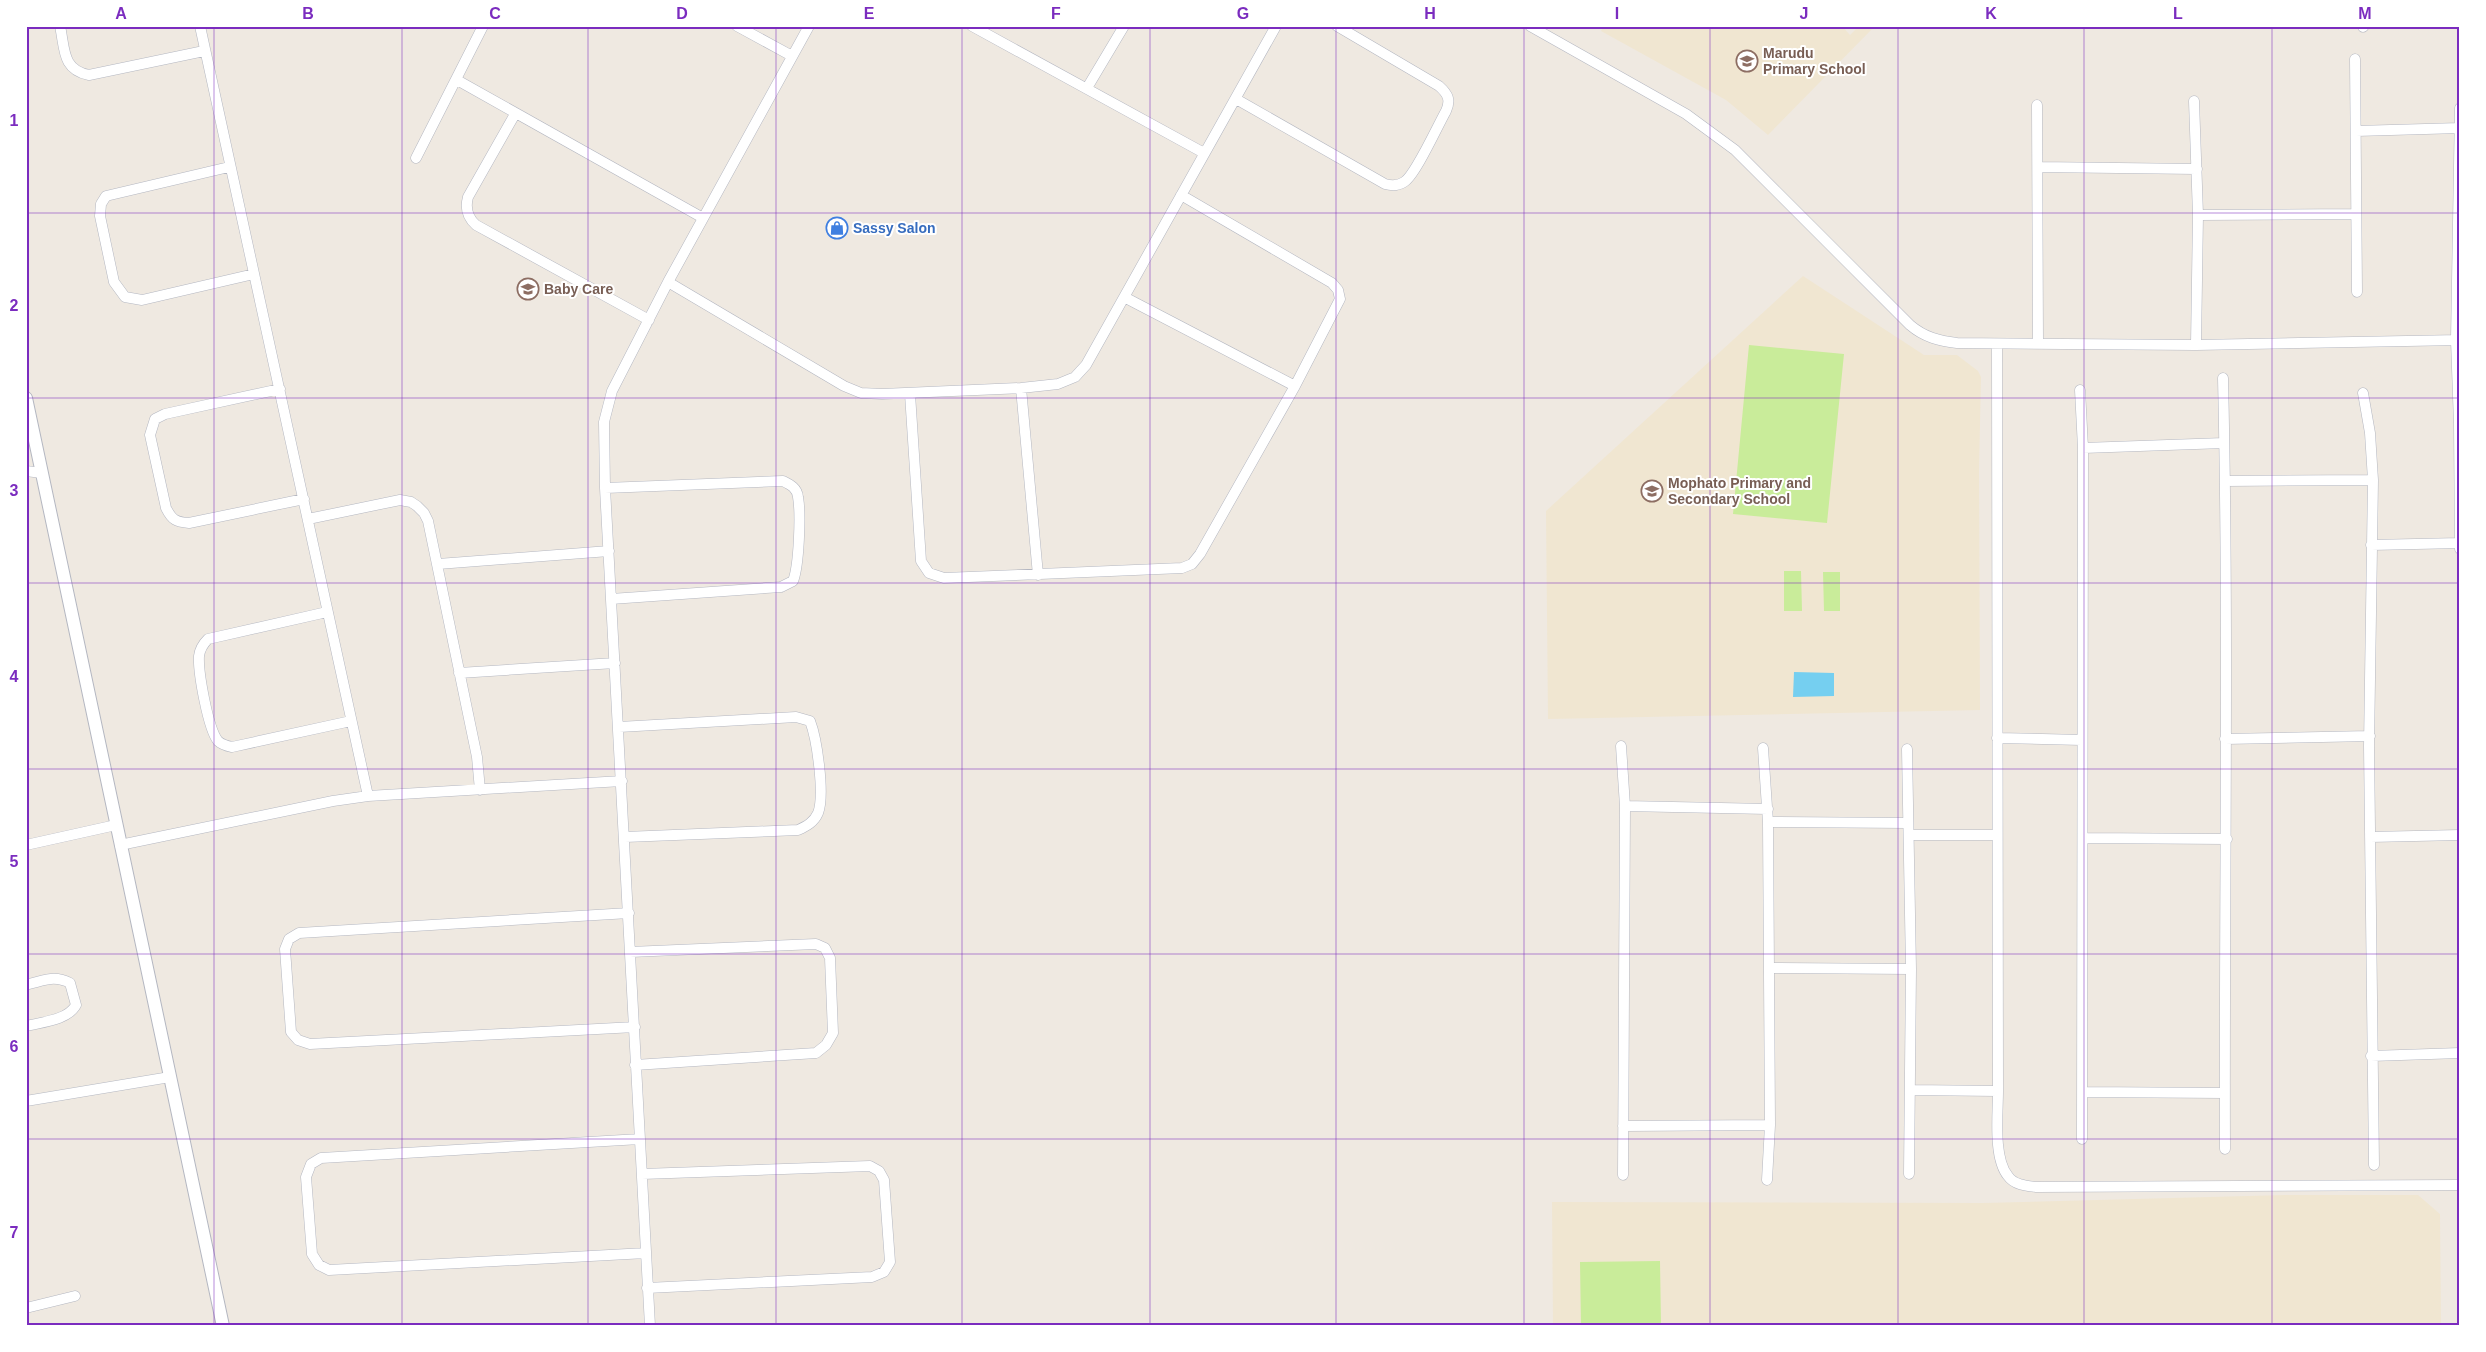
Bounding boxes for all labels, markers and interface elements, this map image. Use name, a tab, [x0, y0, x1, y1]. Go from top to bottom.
text: A	[115, 5, 127, 22]
text: B	[302, 5, 314, 22]
text: C	[489, 5, 501, 22]
text: D	[676, 5, 688, 22]
text: E	[864, 5, 875, 22]
text: F	[1051, 5, 1061, 22]
text: G	[1237, 5, 1249, 22]
text: H	[1424, 5, 1436, 22]
text: I	[1615, 5, 1619, 22]
text: J	[1800, 5, 1808, 22]
text: K	[1985, 5, 1997, 22]
text: L	[2173, 5, 2183, 22]
text: M	[2358, 5, 2372, 22]
place label: Marudu Primary School	[1763, 45, 1866, 77]
school or university icon: Marudu Primary School	[1735, 49, 1759, 73]
text: 1	[10, 112, 19, 129]
shop icon: Sassy Salon	[825, 216, 849, 240]
place label: Sassy Salon	[853, 220, 936, 236]
school or university icon: Baby Care	[516, 277, 540, 301]
place label: Baby Care	[544, 281, 613, 297]
text: 2	[10, 297, 19, 314]
place label: Mophato Primary and Secondary School	[1668, 475, 1811, 507]
school or university icon: Mophato Primary and Secondary School	[1640, 479, 1664, 503]
text: 3	[10, 482, 19, 499]
text: 4	[10, 668, 19, 685]
text: 5	[10, 853, 19, 870]
text: 6	[10, 1038, 19, 1055]
text: 7	[10, 1224, 19, 1241]

